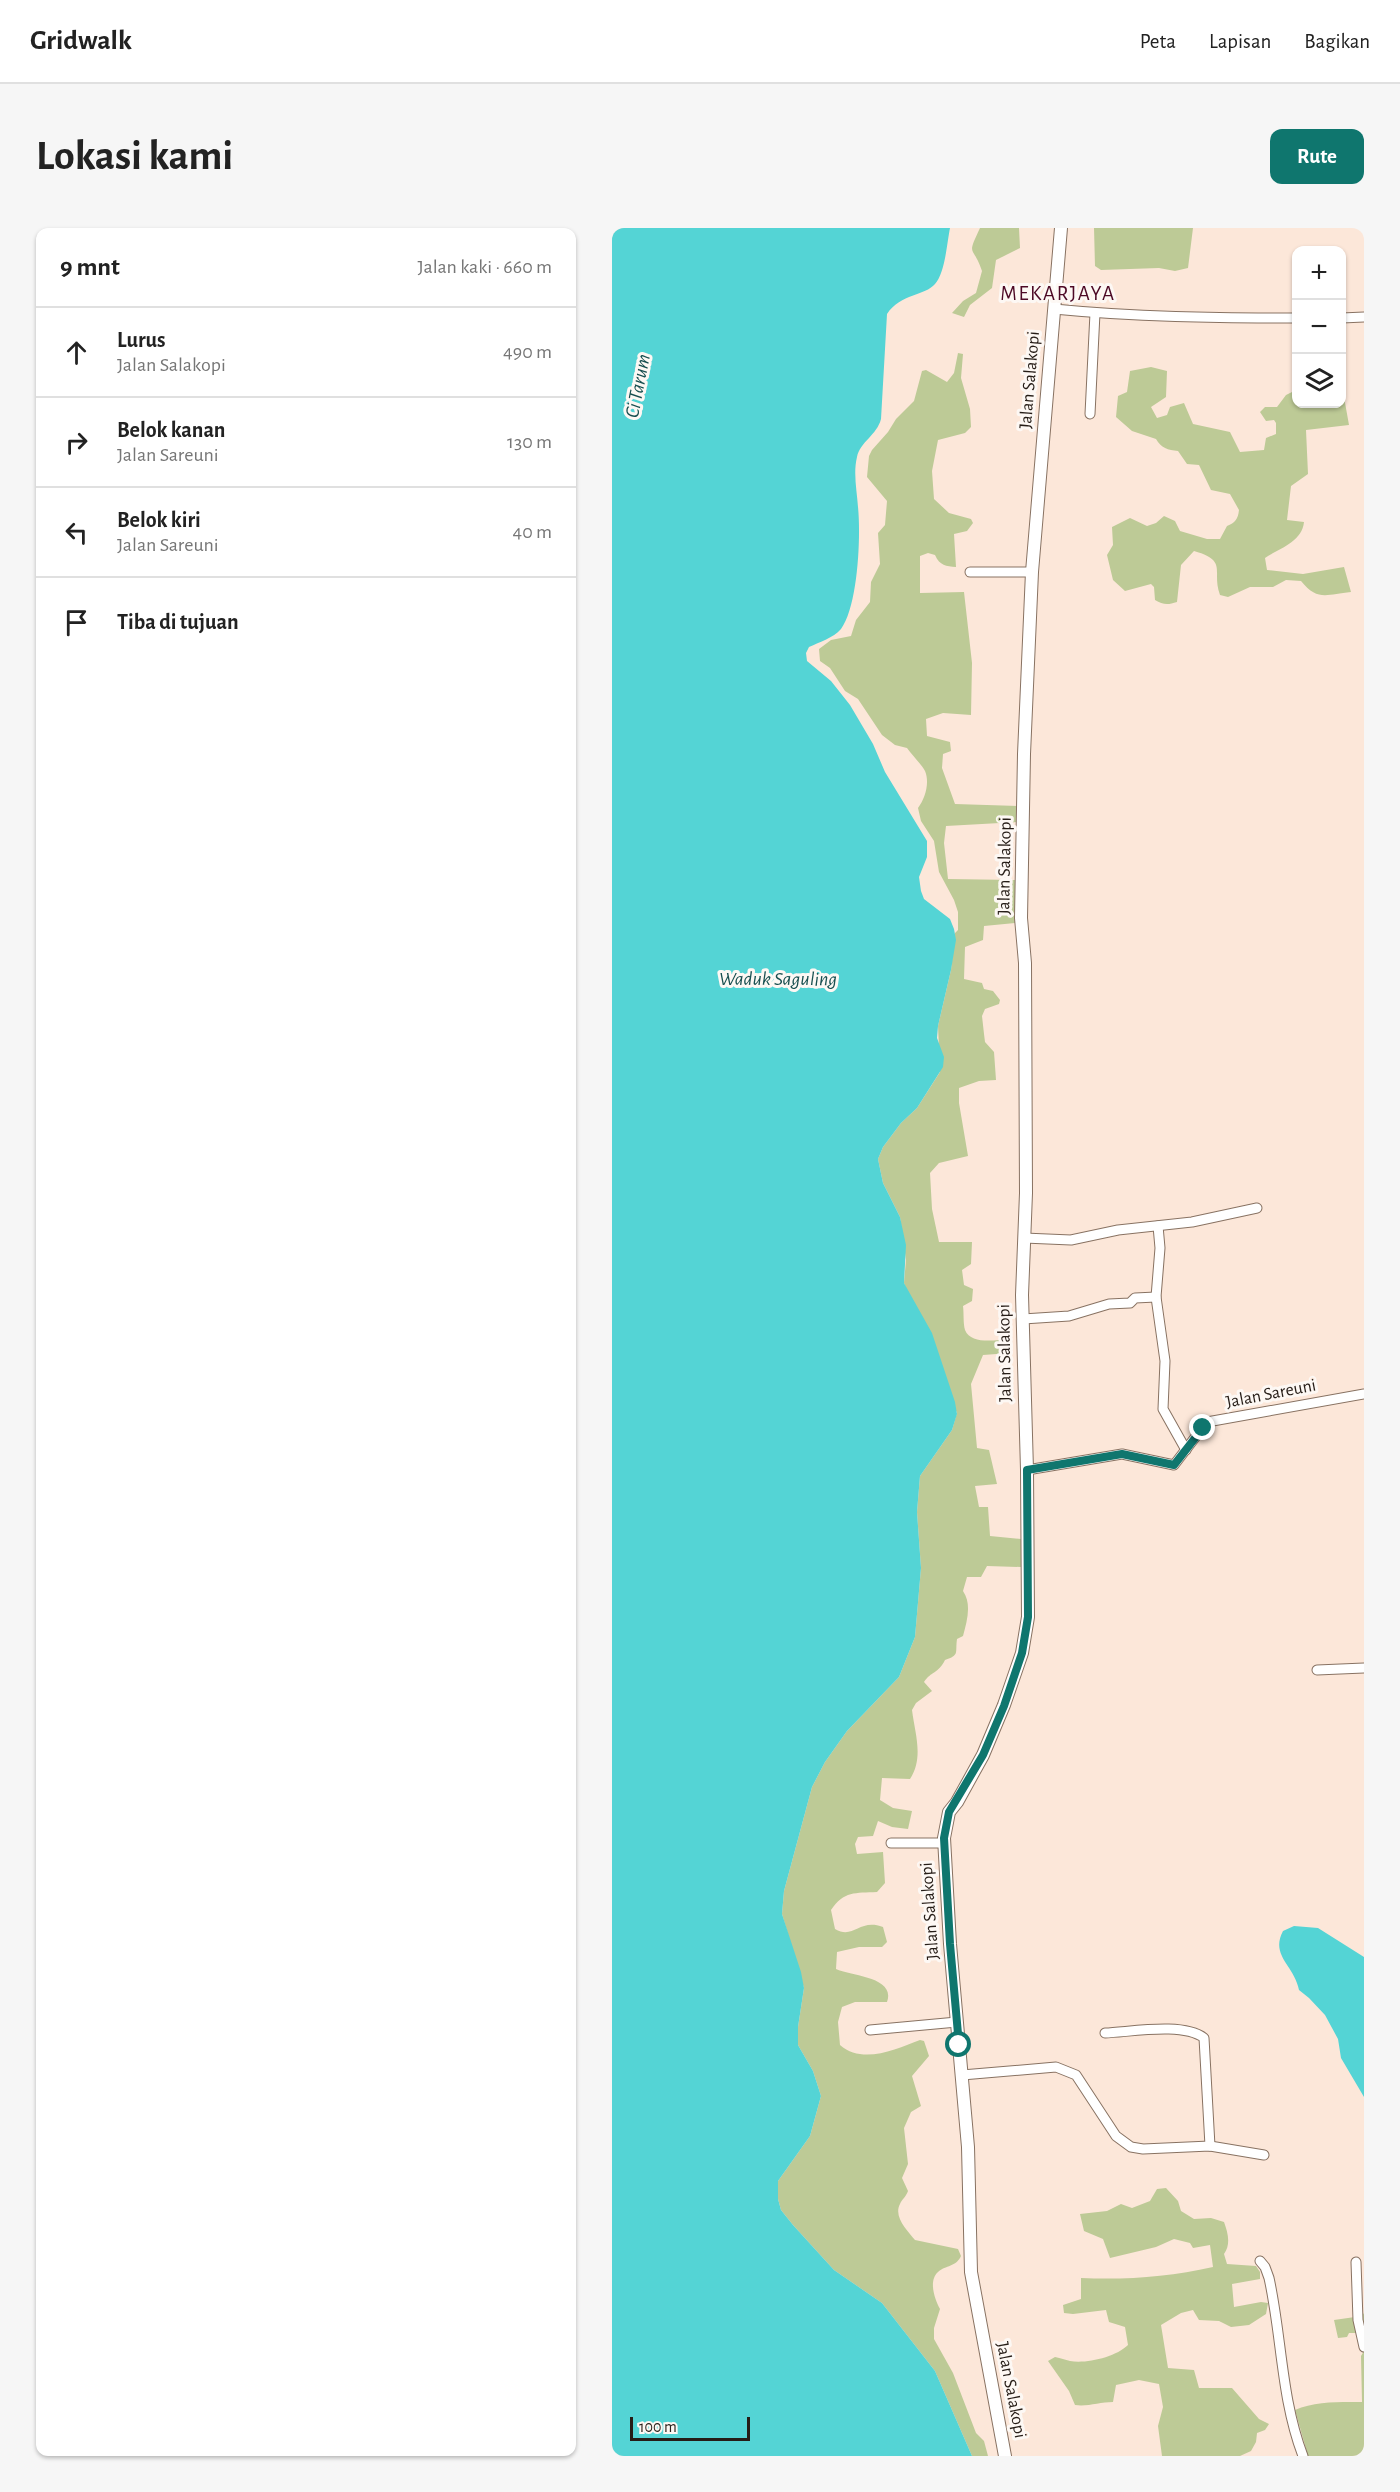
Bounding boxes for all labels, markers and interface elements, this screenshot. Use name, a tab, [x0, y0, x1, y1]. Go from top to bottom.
text: Gridwalk	[30, 27, 132, 55]
text: Peta	[1140, 31, 1176, 52]
text: Lapisan	[1209, 31, 1271, 52]
text: Bagikan	[1304, 31, 1370, 52]
button: Rute	[1270, 129, 1364, 184]
text: Lokasi kami	[36, 135, 233, 177]
map controls	[1292, 246, 1346, 408]
button: +	[1292, 246, 1346, 300]
text: 9 mnt	[60, 254, 120, 280]
text: Jalan kaki · 660 m	[418, 257, 552, 277]
district label: MEKARJAYA	[1000, 283, 1116, 304]
button: −	[1292, 300, 1346, 354]
text: Lurus	[117, 329, 166, 351]
street label: Jalan Salakopi	[1017, 330, 1043, 430]
icon: ahead	[60, 336, 93, 369]
text: 490 m	[503, 342, 552, 362]
water label: Ci Tarum	[622, 352, 654, 420]
button: layers	[1292, 354, 1346, 408]
text: Jalan Salakopi	[117, 355, 226, 375]
text: Belok kanan	[117, 419, 225, 441]
icon: right	[60, 426, 93, 459]
text: 130 m	[507, 432, 552, 452]
text: Jalan Sareuni	[117, 445, 219, 465]
text: Belok kiri	[117, 509, 201, 531]
icon: left	[60, 516, 93, 549]
text: 40 m	[513, 522, 552, 542]
text: Jalan Sareuni	[117, 535, 219, 555]
icon: arrive	[60, 606, 93, 639]
text: Tiba di tujuan	[117, 611, 239, 633]
street label: Jalan Salakopi	[995, 817, 1015, 915]
water label: Waduk Saguling	[719, 969, 837, 989]
street label: Jalan Salakopi	[995, 1304, 1015, 1402]
street label: Jalan Sareuni	[1224, 1376, 1318, 1412]
route end	[1189, 1414, 1215, 1440]
street label: Jalan Salakopi	[918, 1862, 942, 1960]
route start	[945, 2031, 971, 2057]
street label: Jalan Salakopi	[993, 2340, 1029, 2440]
scale bar	[630, 2414, 750, 2442]
text: 100 m	[639, 2419, 677, 2435]

